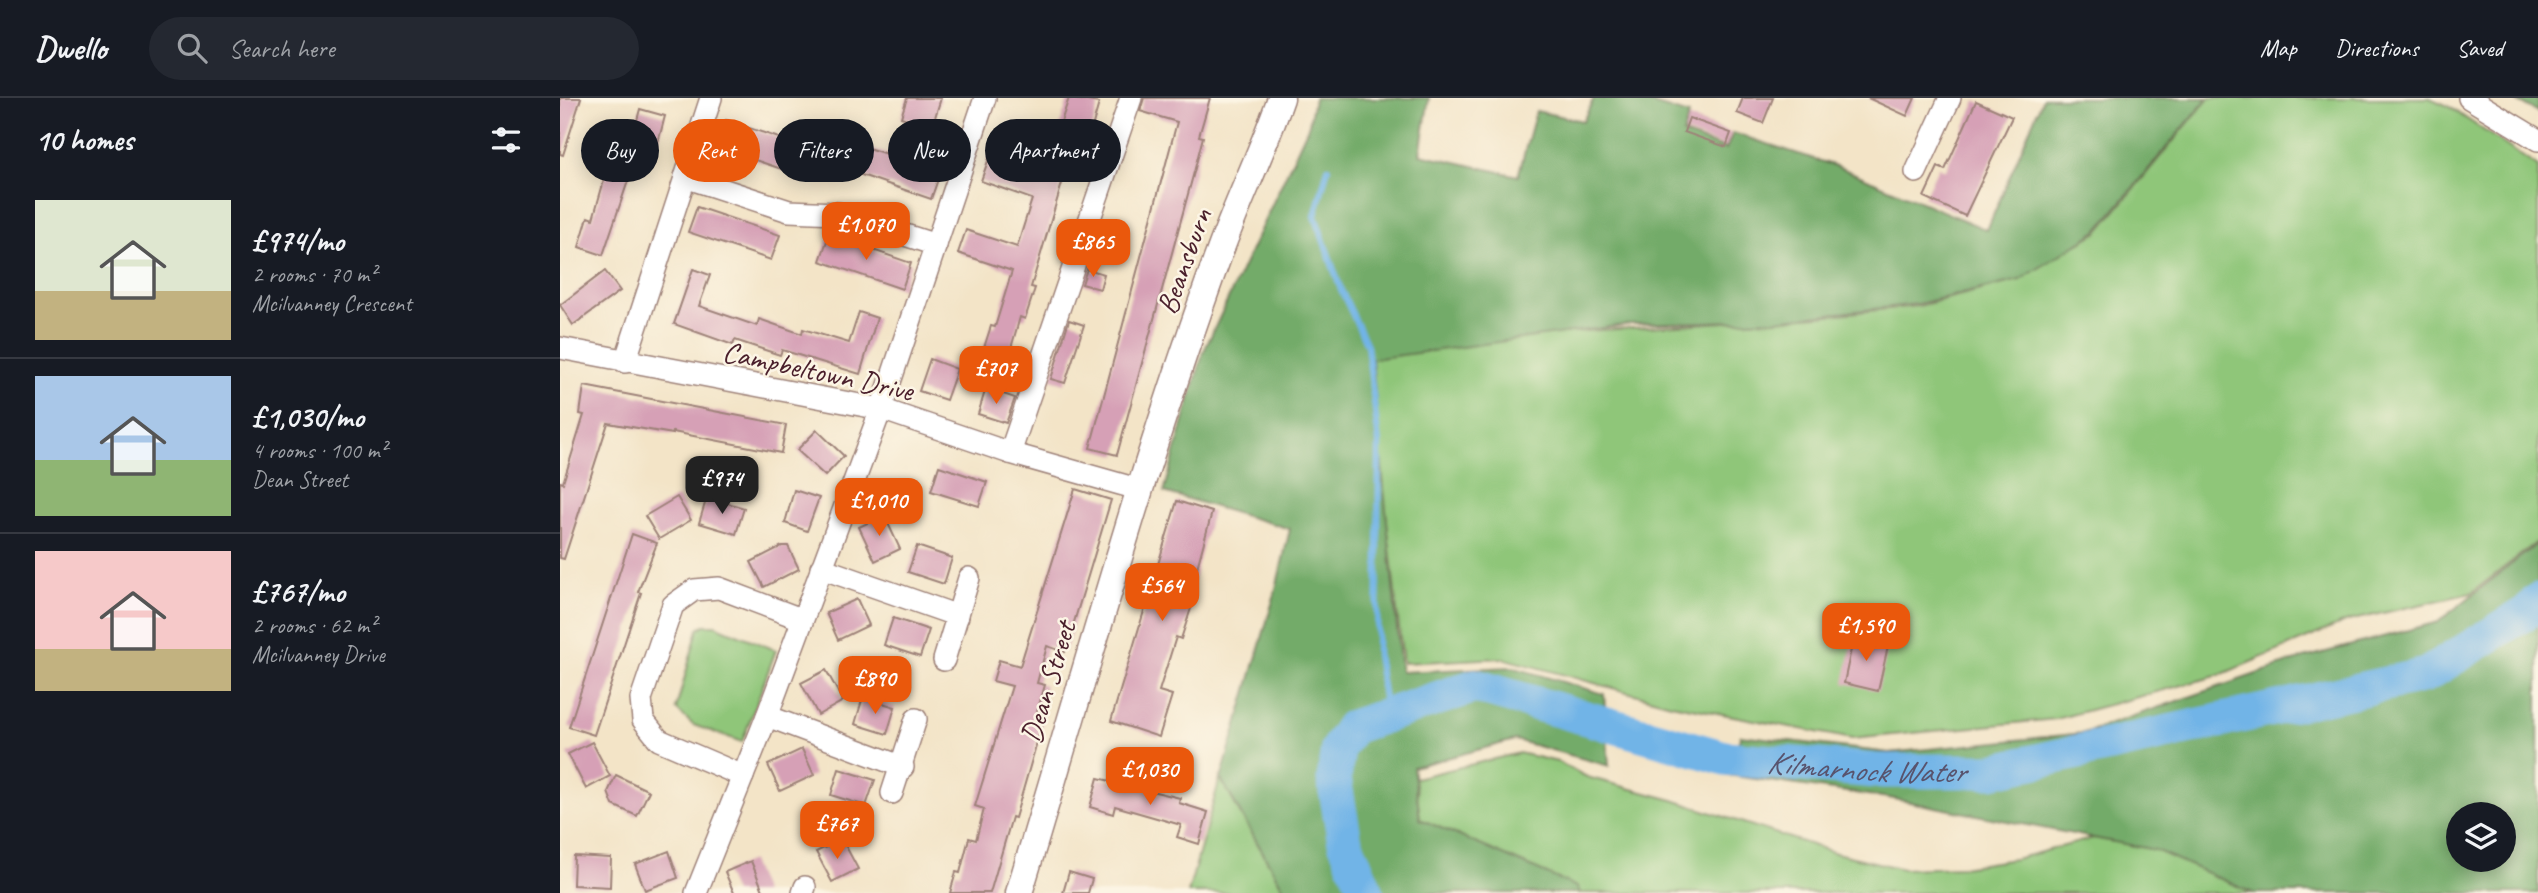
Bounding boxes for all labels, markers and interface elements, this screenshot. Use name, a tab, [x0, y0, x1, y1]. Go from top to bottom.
search box	[149, 17, 639, 80]
text: Dwello	[35, 27, 107, 69]
icon: search	[173, 29, 211, 67]
text: Search here	[229, 32, 335, 65]
text: Map	[2260, 33, 2297, 63]
text: Directions	[2335, 33, 2418, 63]
text: Saved	[2456, 33, 2503, 63]
chip: Buy	[581, 119, 659, 182]
chip: Rent	[673, 119, 760, 182]
chip: Filters	[774, 119, 874, 182]
chip: New	[888, 119, 971, 182]
chip: Apartment	[985, 119, 1121, 182]
text: 10 homes	[35, 121, 133, 159]
icon: filters	[487, 121, 525, 159]
pin: £1,070	[809, 202, 923, 262]
street label: Beansburn	[1147, 203, 1221, 319]
text: £1,070	[838, 210, 894, 239]
pin: £865	[1052, 220, 1134, 279]
text: £974/mo	[252, 222, 344, 260]
text: £865	[1072, 227, 1114, 256]
icon: home	[91, 228, 175, 312]
text: 2 rooms · 70 m²	[252, 260, 376, 289]
text: Mcilvanney Crescent	[252, 289, 412, 318]
street label: Campbeltown Drive	[719, 332, 919, 410]
pin: £707	[955, 346, 1037, 406]
text: £707	[975, 354, 1017, 383]
text: £1,030/mo	[252, 398, 364, 436]
icon: home	[91, 404, 175, 488]
text: 4 rooms · 100 m²	[252, 436, 387, 465]
pin: £974	[681, 456, 763, 516]
text: £974	[701, 464, 743, 493]
text: Dean Street	[252, 465, 348, 494]
pin: £1,010	[822, 478, 936, 538]
text: £1,010	[851, 486, 907, 515]
pin: £564	[1121, 564, 1203, 623]
text: £564	[1141, 571, 1183, 600]
text: £767/mo	[252, 573, 345, 611]
icon: home	[91, 579, 175, 663]
pin: £1,590	[1809, 603, 1923, 663]
text: 2 rooms · 62 m²	[252, 611, 376, 640]
text: £1,590	[1838, 611, 1894, 640]
street label: Dean Street	[1012, 614, 1085, 747]
text: Mcilvanney Drive	[252, 640, 385, 669]
pin: £890	[834, 656, 916, 716]
text: £890	[854, 664, 896, 693]
water label: Kilmarnock Water	[1766, 741, 1969, 792]
pin: £1,030	[1093, 748, 1207, 807]
text: £1,030	[1122, 755, 1178, 784]
pin: £767	[796, 802, 878, 861]
map controls	[2446, 802, 2516, 872]
button: layers	[2446, 802, 2516, 872]
text: £767	[816, 809, 858, 838]

